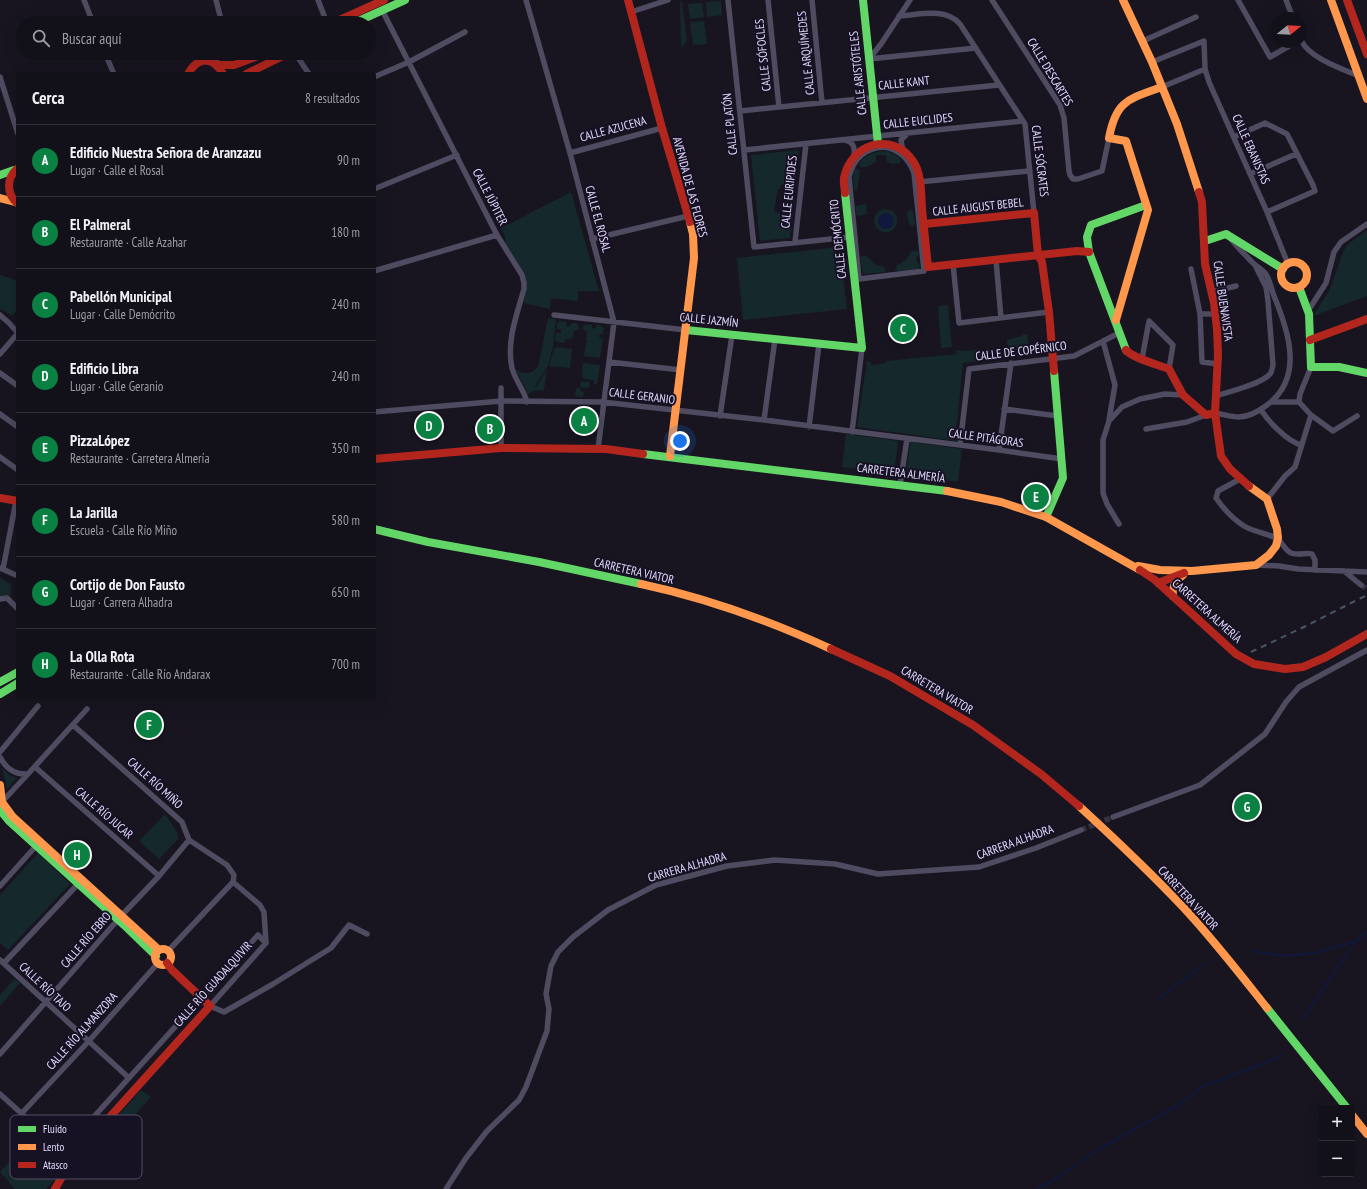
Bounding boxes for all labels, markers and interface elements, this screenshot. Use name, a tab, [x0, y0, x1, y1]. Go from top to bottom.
street label: CALLE ARQUÍMEDES	[794, 10, 817, 96]
north arrow	[1271, 12, 1307, 48]
search box	[16, 16, 376, 60]
street label: CALLE SÓFOCLES	[751, 18, 774, 92]
icon: search	[30, 27, 52, 49]
text: Buscar aquí	[62, 29, 122, 48]
street label: CALLE ARISTÓTELES	[846, 30, 869, 116]
street label: CALLE DESCARTES	[1024, 35, 1077, 109]
street label: CALLE KANT	[877, 72, 931, 93]
text: Cerca	[32, 87, 65, 109]
text: 8 resultados	[305, 90, 360, 107]
street label: CALLE PLATÓN	[719, 92, 740, 156]
street label: CALLE EUCLIDES	[882, 109, 953, 132]
street label: CALLE AZUCENA	[578, 112, 648, 145]
street label: CALLE EBANISTAS	[1229, 112, 1274, 186]
street label: CALLE SÓCRATES	[1029, 124, 1052, 198]
street label: AVENIDA DE LAS FLORES	[670, 135, 711, 239]
text: Edificio Nuestra Señora de Aranzazu	[70, 143, 261, 162]
text: A	[42, 152, 48, 169]
text: 90 m	[337, 152, 360, 169]
street label: CALLE EURIPIDES	[777, 155, 800, 229]
text: Lugar · Calle el Rosal	[70, 162, 164, 179]
street label: CALLE JÚPITER	[470, 166, 511, 228]
street label: CALLE EL ROSAL	[582, 184, 615, 254]
street label: CALLE AUGUST BEBEL	[932, 194, 1024, 219]
street label: CALLE DEMÓCRITO	[826, 198, 849, 280]
text: El Palmeral	[70, 215, 130, 234]
text: B	[42, 224, 48, 241]
text: 180 m	[331, 224, 360, 241]
text: Restaurante · Calle Azahar	[70, 234, 187, 251]
street label: CALLE BUENAVISTA	[1210, 260, 1237, 342]
text: Pabellón Municipal	[70, 287, 172, 306]
text: C	[42, 296, 48, 313]
text: 240 m	[331, 296, 360, 313]
text: Lugar · Calle Demócrito	[70, 306, 175, 323]
street label: CALLE JAZMÍN	[679, 309, 739, 330]
pin: C	[890, 314, 916, 344]
street label: CALLE DE COPÉRNICO	[974, 337, 1068, 364]
text: Edificio Libra	[70, 359, 139, 378]
text: D	[42, 368, 48, 385]
text: 240 m	[331, 368, 360, 385]
text: Lugar · Calle Geranio	[70, 378, 163, 395]
street label: CALLE GERANIO	[608, 384, 676, 407]
pin: A	[571, 406, 597, 436]
pin: D	[416, 411, 442, 441]
pin: B	[477, 414, 503, 444]
street label: CALLE PITÁGORAS	[948, 425, 1025, 450]
text: PizzaLópez	[70, 431, 130, 450]
your location	[670, 431, 690, 451]
text: E	[42, 440, 48, 457]
text: 350 m	[331, 440, 360, 457]
text: Restaurante · Carretera Almería	[70, 450, 210, 467]
street label: CARRETERA ALMERÍA	[856, 460, 946, 485]
pin: E	[1023, 482, 1049, 512]
text: La Jarilla	[70, 503, 117, 522]
text: F	[42, 512, 48, 529]
text: 580 m	[331, 512, 360, 529]
text: Escuela · Calle Río Miño	[70, 522, 177, 539]
street label: CARRETERA VIATOR	[593, 554, 676, 587]
text: Cortijo de Don Fausto	[70, 575, 185, 594]
street label: CARRETERA ALMERÍA	[1169, 575, 1246, 646]
text: G	[42, 584, 48, 601]
text: 650 m	[331, 584, 360, 601]
text: Lugar · Carrera Alhadra	[70, 594, 173, 611]
text: La Olla Rota	[70, 647, 135, 666]
text: H	[42, 656, 48, 673]
text: 700 m	[331, 656, 360, 673]
street label: CARRETERA VIATOR	[898, 662, 976, 717]
text: Restaurante · Calle Río Andarax	[70, 666, 211, 683]
pin: F	[136, 710, 162, 740]
street label: CALLE RÍO MIÑO	[124, 754, 187, 812]
street label: CALLE RÍO JUCAR	[72, 783, 137, 842]
pin: G	[1234, 792, 1260, 822]
street label: CARRERA ALHADRA	[974, 821, 1056, 862]
pin: H	[64, 840, 90, 870]
street label: CARRERA ALHADRA	[646, 848, 728, 885]
street label: CARRETERA VIATOR	[1155, 863, 1222, 933]
street label: CALLE RÍO EBRO	[57, 908, 114, 971]
street label: CALLE RÍO GUADALQUIVIR	[170, 938, 255, 1029]
street label: CALLE RÍO TAJO	[16, 959, 75, 1015]
street label: CALLE RÍO ALMANZORA	[43, 989, 121, 1073]
map controls	[1319, 1105, 1355, 1177]
button: +	[1319, 1105, 1355, 1141]
legend	[10, 1115, 142, 1179]
text: Fluido	[43, 1122, 67, 1136]
text: Lento	[43, 1140, 64, 1154]
button: −	[1319, 1141, 1355, 1177]
text: Atasco	[43, 1158, 68, 1172]

